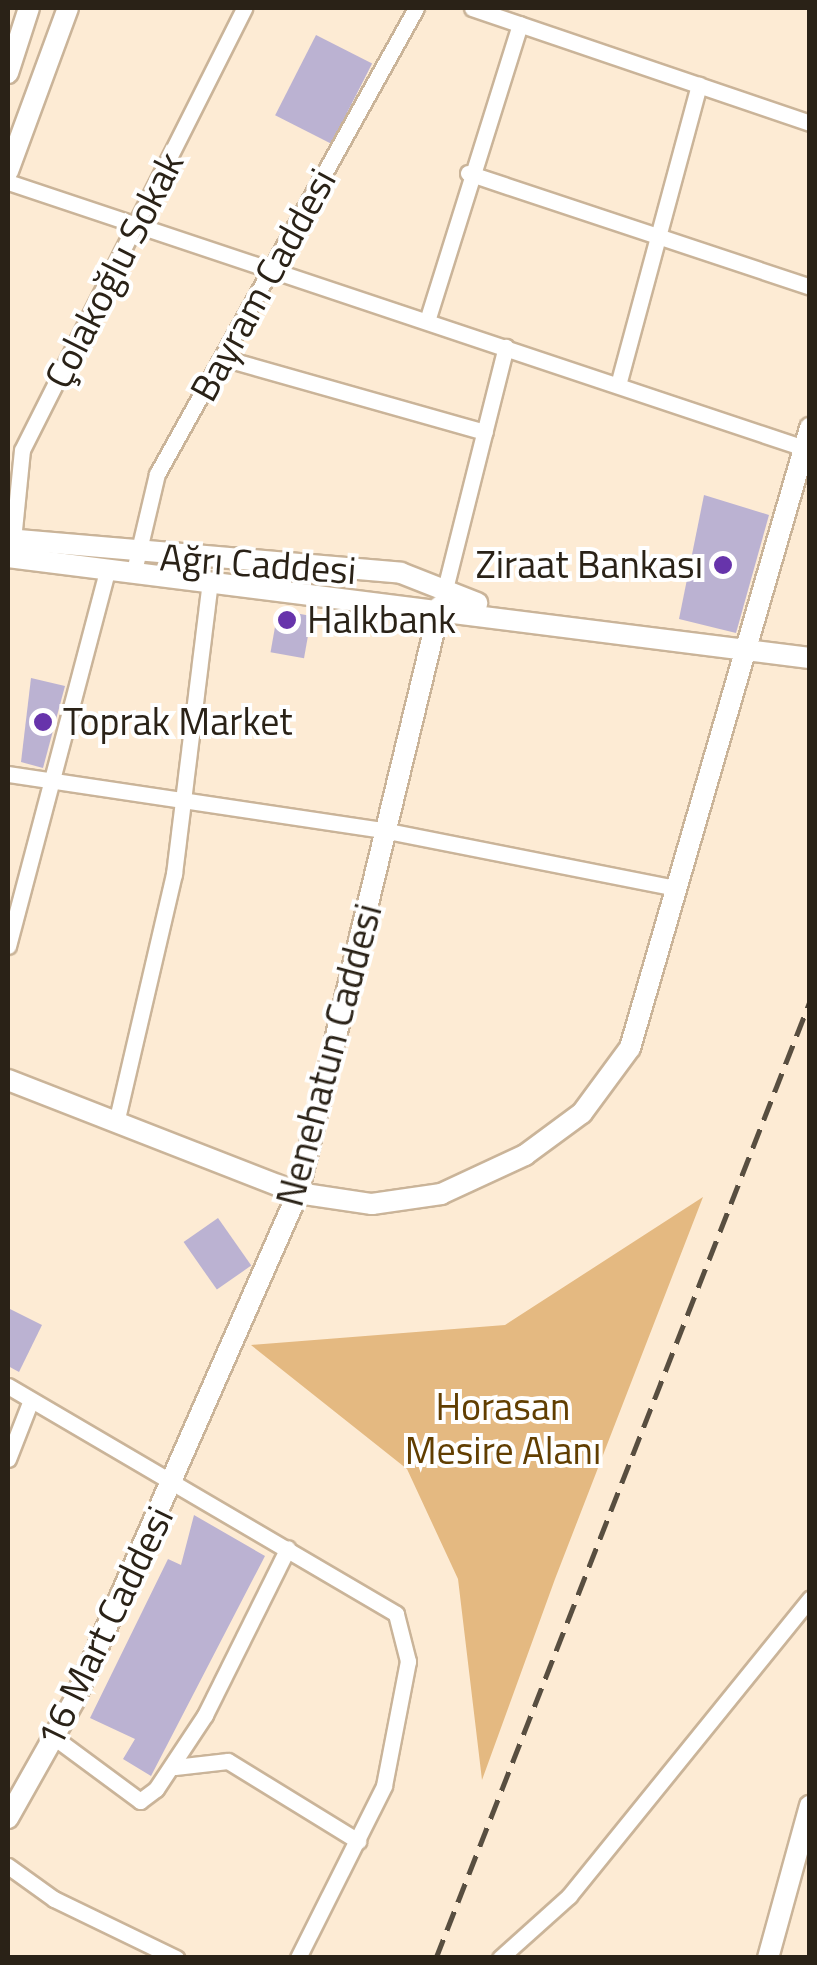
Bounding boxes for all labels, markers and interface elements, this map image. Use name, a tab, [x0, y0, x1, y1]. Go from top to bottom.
street label: Çolakoğlu Sokak	[35, 144, 193, 396]
street label: Bayram Caddesi	[181, 161, 345, 409]
street label: Ağrı Caddesi	[158, 534, 358, 594]
place label: Ziraat Bankası	[475, 542, 703, 588]
marker: Ziraat Bankası	[712, 554, 734, 576]
place label: Halkbank	[307, 597, 456, 643]
marker: Halkbank	[276, 609, 298, 631]
place label: Toprak Market	[63, 699, 293, 745]
marker: Toprak Market	[32, 711, 54, 733]
street label: Nenehatun Caddesi	[267, 899, 391, 1211]
park label: Horasan Mesire Alanı	[405, 1384, 601, 1474]
street label: 16 Mart Caddesi	[27, 1499, 183, 1755]

